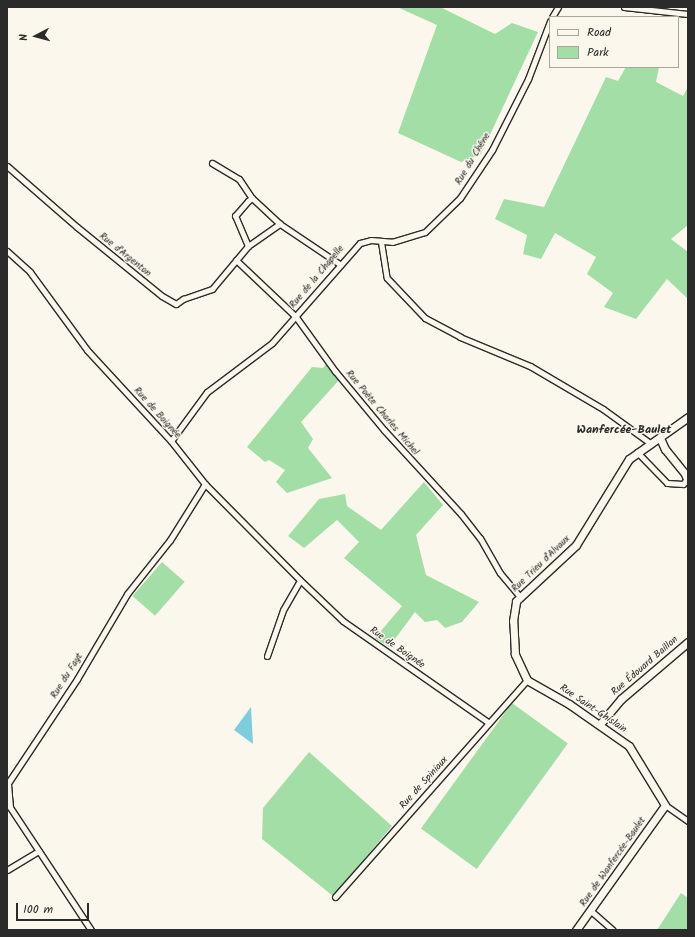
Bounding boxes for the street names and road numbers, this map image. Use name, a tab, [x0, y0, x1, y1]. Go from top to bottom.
street label: Rue du Chêne	[453, 131, 493, 187]
street label: Rue d'Argenton	[97, 230, 153, 280]
street label: Rue de la Chapelle	[287, 243, 347, 311]
street label: Rue Poète Charles Michel	[343, 368, 421, 458]
street label: Rue de Boignée	[131, 385, 183, 441]
street label: Rue Trieu d'Alvaux	[509, 533, 573, 595]
street label: Rue de Boignée	[367, 624, 427, 672]
street label: Rue Édouard Baillon	[609, 634, 681, 698]
street label: Rue du Fayt	[48, 651, 86, 701]
street label: Rue Saint-Ghislain	[557, 682, 629, 736]
street label: Rue de Spiniaux	[397, 754, 451, 812]
street label: Rue de Wanfercée-Baulet	[577, 815, 649, 909]

